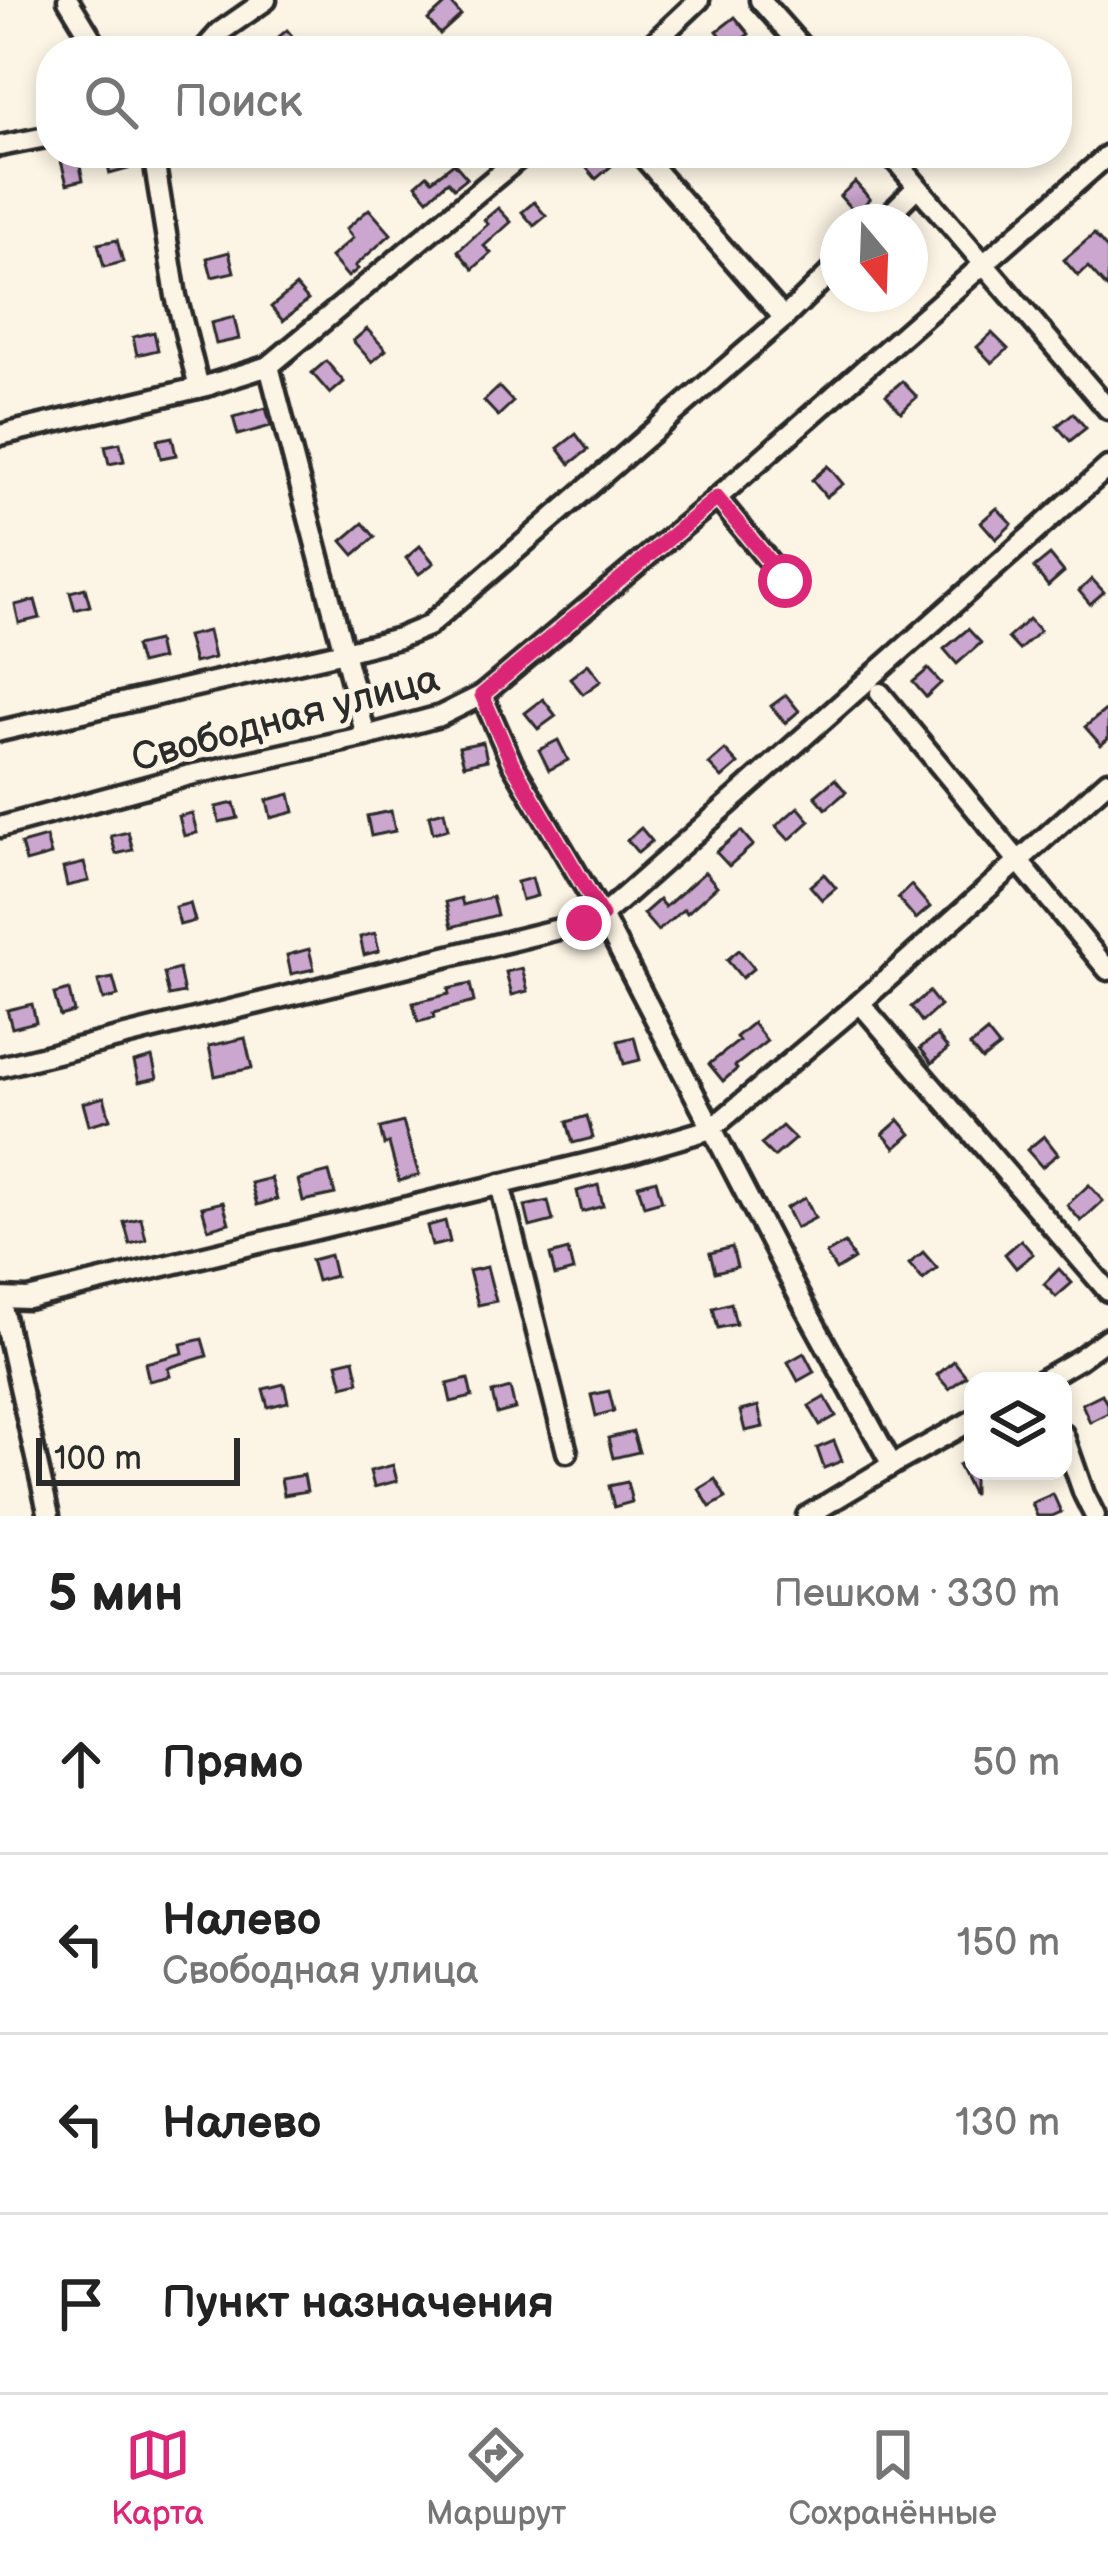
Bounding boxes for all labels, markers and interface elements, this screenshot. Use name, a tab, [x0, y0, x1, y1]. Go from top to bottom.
search box	[36, 36, 1072, 168]
icon: search	[78, 69, 144, 135]
text: Поиск	[174, 75, 302, 130]
north arrow	[820, 204, 928, 312]
route start	[758, 554, 812, 608]
street label: Свободная улица	[127, 656, 445, 783]
route end	[557, 896, 611, 950]
map controls	[964, 1372, 1072, 1480]
button: layers	[964, 1372, 1072, 1480]
scale bar	[36, 1432, 240, 1485]
text: 100 m	[54, 1439, 142, 1479]
text: 5 мин	[48, 1564, 183, 1625]
text: Пешком · 330 m	[774, 1571, 1060, 1618]
icon: ahead	[48, 1731, 114, 1797]
text: Прямо	[162, 1736, 303, 1791]
text: 50 m	[972, 1740, 1060, 1787]
text: Налево	[162, 1893, 321, 1948]
icon: left	[48, 1911, 114, 1977]
text: 150 m	[957, 1920, 1060, 1967]
text: Свободная улица	[162, 1948, 479, 1995]
icon: left	[48, 2091, 114, 2157]
text: Налево	[162, 2096, 321, 2151]
text: 130 m	[955, 2100, 1060, 2147]
icon: arrive	[48, 2271, 114, 2337]
text: Пункт назначения	[162, 2276, 554, 2331]
tab: Карта	[111, 2422, 204, 2534]
tab: Маршрут	[426, 2422, 566, 2534]
tab: Сохранённые	[788, 2422, 997, 2534]

